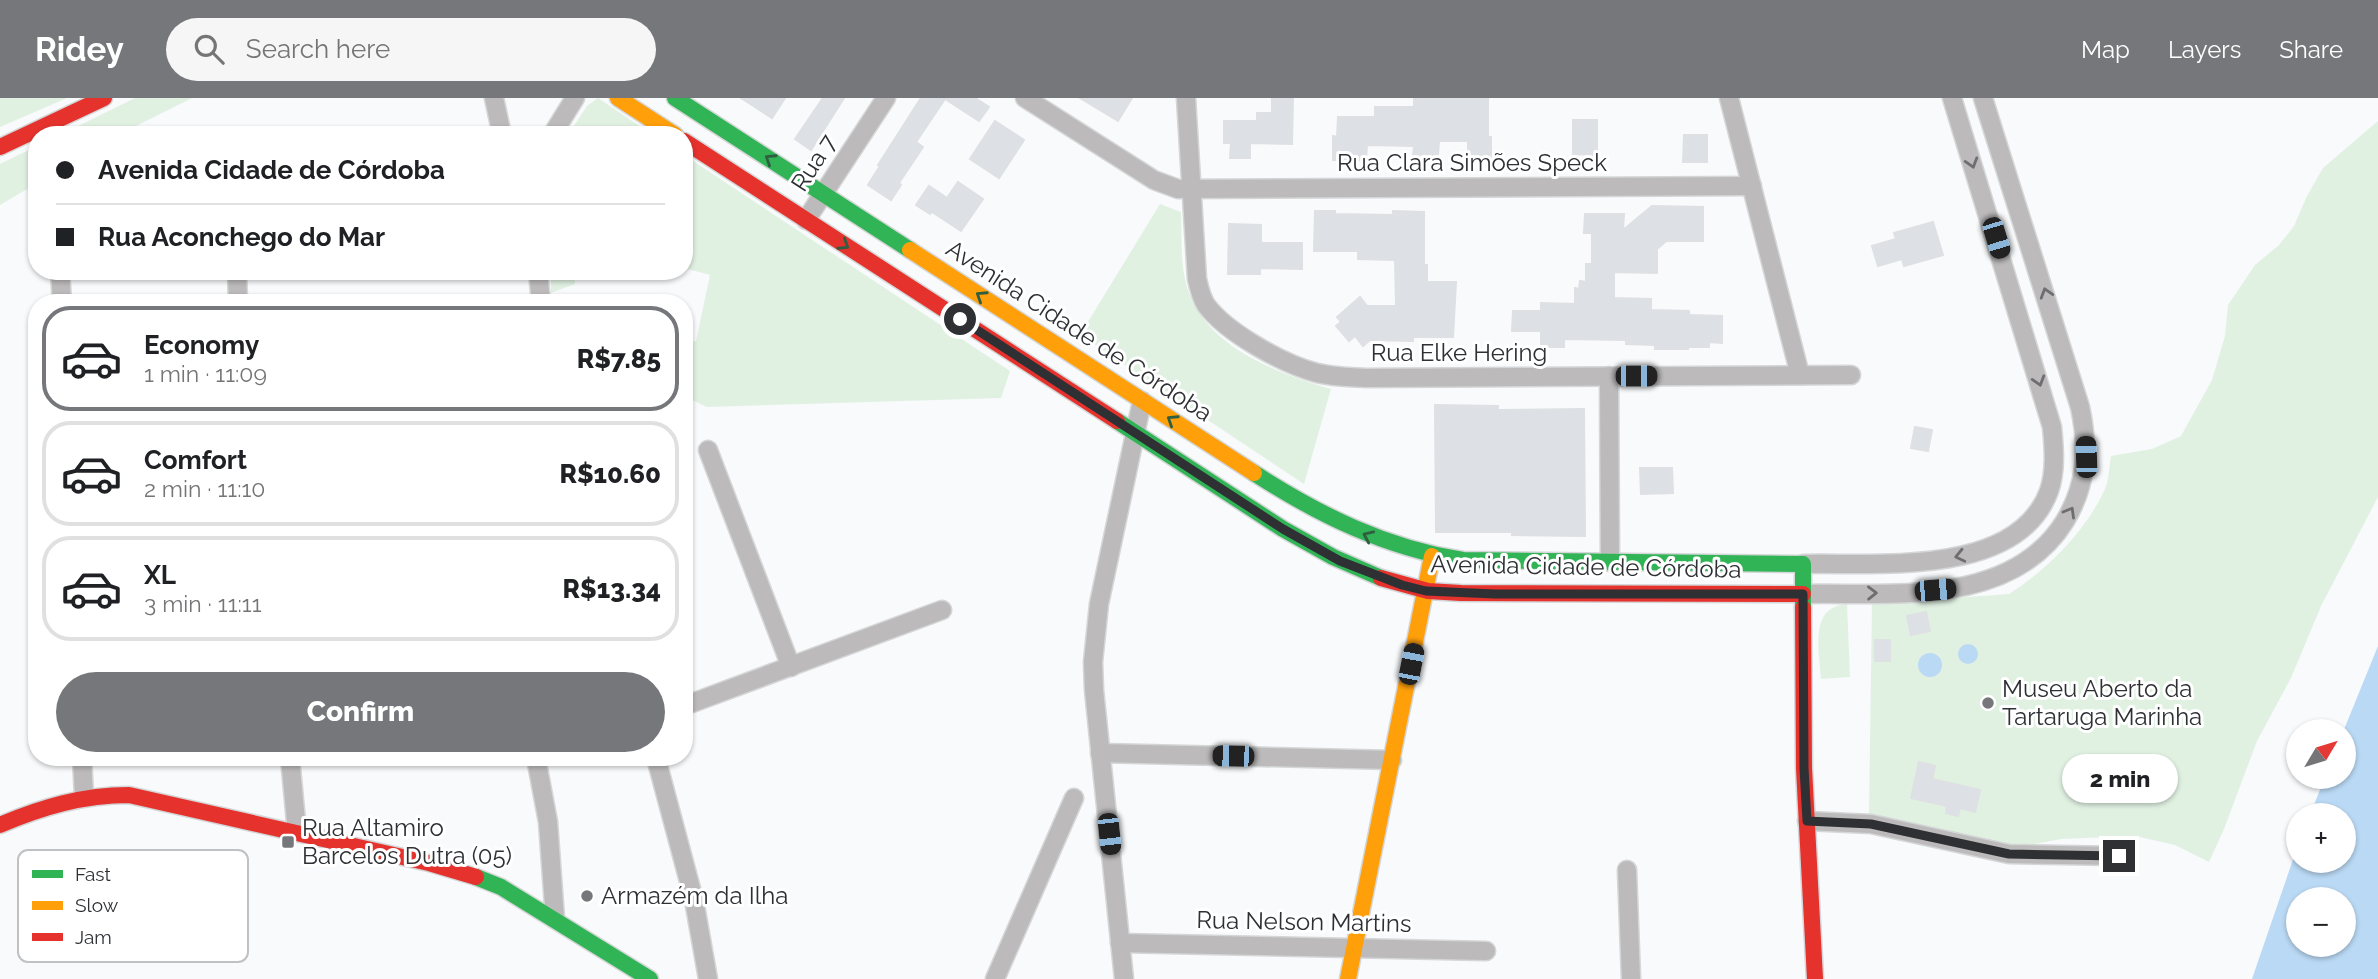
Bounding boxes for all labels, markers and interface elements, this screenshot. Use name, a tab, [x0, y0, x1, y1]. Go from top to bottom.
search box	[166, 18, 656, 81]
text: Ridey	[35, 30, 124, 69]
icon: search	[190, 30, 228, 68]
text: Search here	[246, 34, 390, 64]
text: Map	[2081, 35, 2130, 64]
text: Layers	[2168, 35, 2241, 64]
text: Share	[2279, 35, 2343, 64]
street label: Rua 7	[785, 129, 843, 197]
street label: Rua Clara Simões Speck	[1337, 148, 1607, 177]
text: Avenida Cidade de Córdoba	[98, 155, 445, 185]
one-way arrow	[764, 155, 777, 168]
one-way arrow	[1964, 157, 1979, 169]
car	[1980, 215, 2013, 261]
text: Rua Aconchego do Mar	[98, 222, 385, 252]
street label: Avenida Cidade de Córdoba	[941, 234, 1218, 427]
one-way arrow	[837, 236, 850, 249]
one-way arrow	[2039, 287, 2054, 299]
one-way arrow	[976, 292, 989, 305]
route start	[944, 303, 976, 335]
icon: car	[60, 327, 123, 390]
text: Economy	[144, 330, 259, 360]
street label: Rua Elke Hering	[1371, 338, 1547, 367]
text: R$7.85	[577, 344, 661, 374]
text: 1 min · 11:09	[144, 360, 267, 387]
car	[1616, 366, 1658, 387]
one-way arrow	[2031, 374, 2046, 386]
one-way arrow	[1167, 416, 1180, 428]
car	[2075, 436, 2098, 478]
icon: car	[60, 442, 123, 505]
text: Comfort	[144, 445, 247, 475]
text: R$10.60	[559, 459, 661, 489]
text: 2 min · 11:10	[144, 475, 265, 502]
one-way arrow	[2062, 506, 2075, 519]
one-way arrow	[1362, 530, 1375, 544]
one-way arrow	[1955, 547, 1967, 562]
street label: Avenida Cidade de Córdoba	[1430, 549, 1742, 584]
icon: car	[60, 557, 123, 620]
text: XL	[144, 560, 176, 590]
text: R$13.34	[563, 574, 661, 604]
car	[1914, 578, 1957, 602]
one-way arrow	[1867, 585, 1877, 601]
text: 3 min · 11:11	[144, 590, 261, 617]
car	[1397, 641, 1426, 687]
button: Confirm	[56, 672, 665, 752]
place label: Museu Aberto da Tartaruga Marinha	[2002, 674, 2202, 731]
marker: Museu Aberto da Tartaruga Marinha	[1980, 695, 1996, 711]
north arrow	[2286, 719, 2356, 789]
map controls	[2286, 719, 2356, 957]
car	[1212, 745, 1255, 767]
callout: 2 min	[2061, 754, 2177, 804]
text: 2 min	[2090, 765, 2150, 792]
button: +	[2286, 803, 2356, 873]
car	[1097, 812, 1122, 856]
place label: Rua Altamiro Barcelos Dutra (05)	[302, 813, 512, 870]
marker: Rua Altamiro Barcelos Dutra (05)	[280, 834, 296, 850]
route end	[2103, 840, 2135, 872]
legend	[18, 850, 248, 962]
text: Fast	[75, 863, 111, 885]
place label: Armazém da Ilha	[601, 881, 788, 910]
button: −	[2286, 887, 2356, 957]
marker: Armazém da Ilha	[579, 888, 595, 904]
text: Slow	[75, 894, 119, 916]
street label: Rua Nelson Martins	[1196, 905, 1412, 938]
text: Jam	[75, 926, 112, 948]

